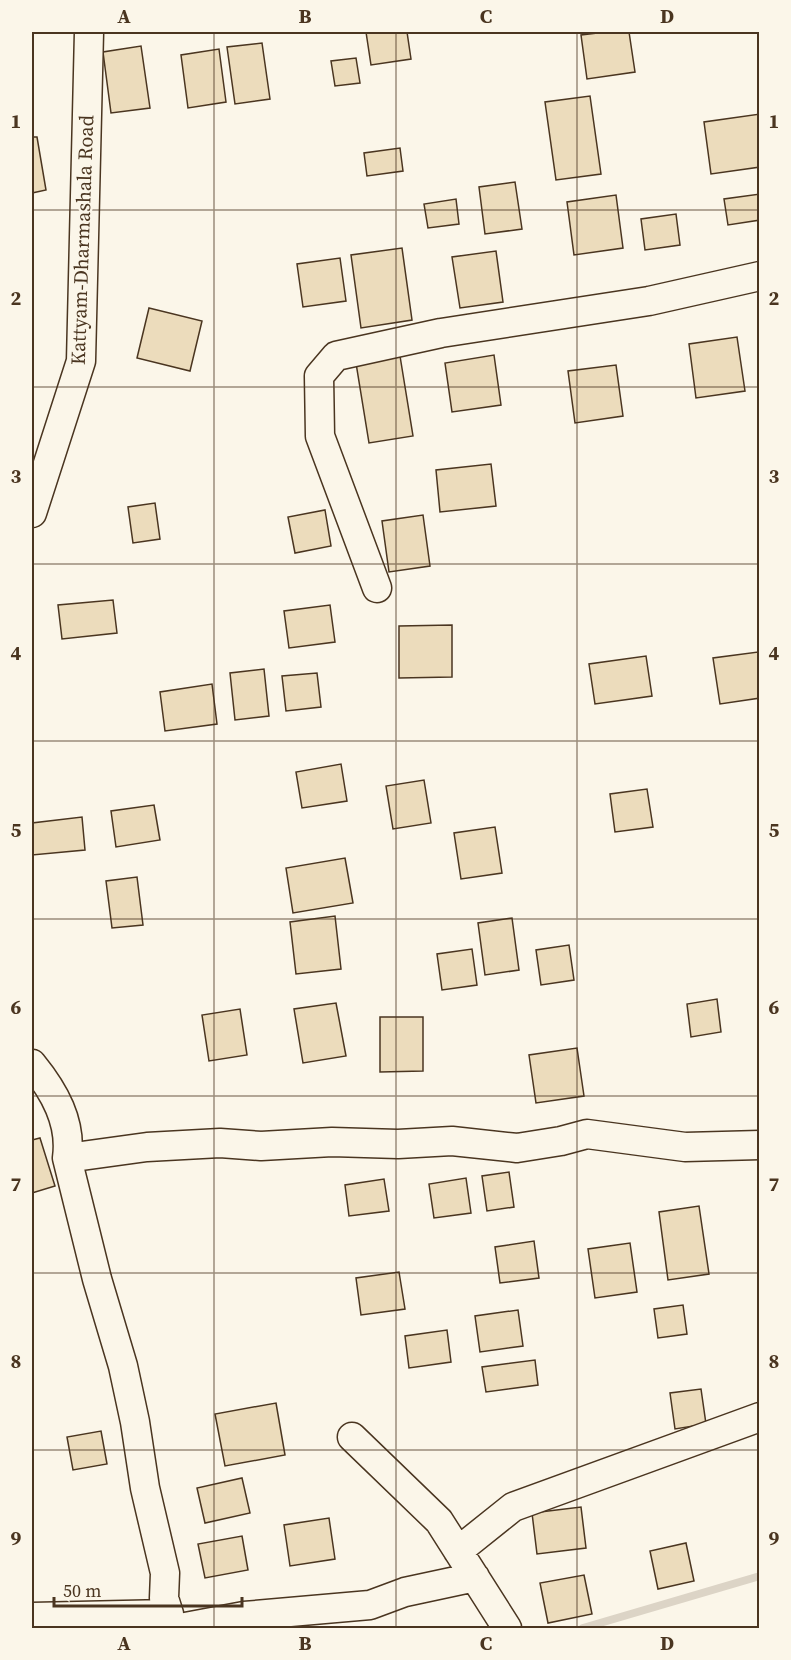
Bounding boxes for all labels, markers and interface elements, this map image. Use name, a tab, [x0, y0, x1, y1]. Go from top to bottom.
text: A	[117, 2, 131, 30]
text: B	[298, 2, 312, 30]
text: C	[480, 2, 492, 30]
text: D	[660, 2, 674, 30]
text: 1	[11, 107, 21, 135]
text: 1	[769, 107, 779, 135]
street label: Kattyam-Dharmashala Road	[64, 114, 100, 365]
text: 2	[11, 284, 22, 312]
text: 2	[769, 284, 780, 312]
text: 3	[11, 462, 22, 490]
text: 3	[769, 462, 780, 490]
text: 4	[11, 639, 22, 667]
text: 4	[769, 639, 780, 667]
text: 5	[11, 816, 22, 844]
text: 5	[769, 816, 780, 844]
text: 6	[11, 993, 22, 1021]
text: 6	[769, 993, 780, 1021]
text: 7	[11, 1170, 22, 1198]
text: 7	[769, 1170, 780, 1198]
text: 8	[11, 1347, 21, 1375]
text: 8	[769, 1347, 779, 1375]
text: 9	[11, 1524, 22, 1552]
text: 9	[769, 1524, 780, 1552]
scale bar	[54, 1570, 242, 1608]
text: 50 m	[63, 1578, 101, 1603]
text: A	[117, 1629, 131, 1657]
text: B	[298, 1629, 312, 1657]
text: C	[480, 1629, 492, 1657]
text: D	[660, 1629, 674, 1657]

